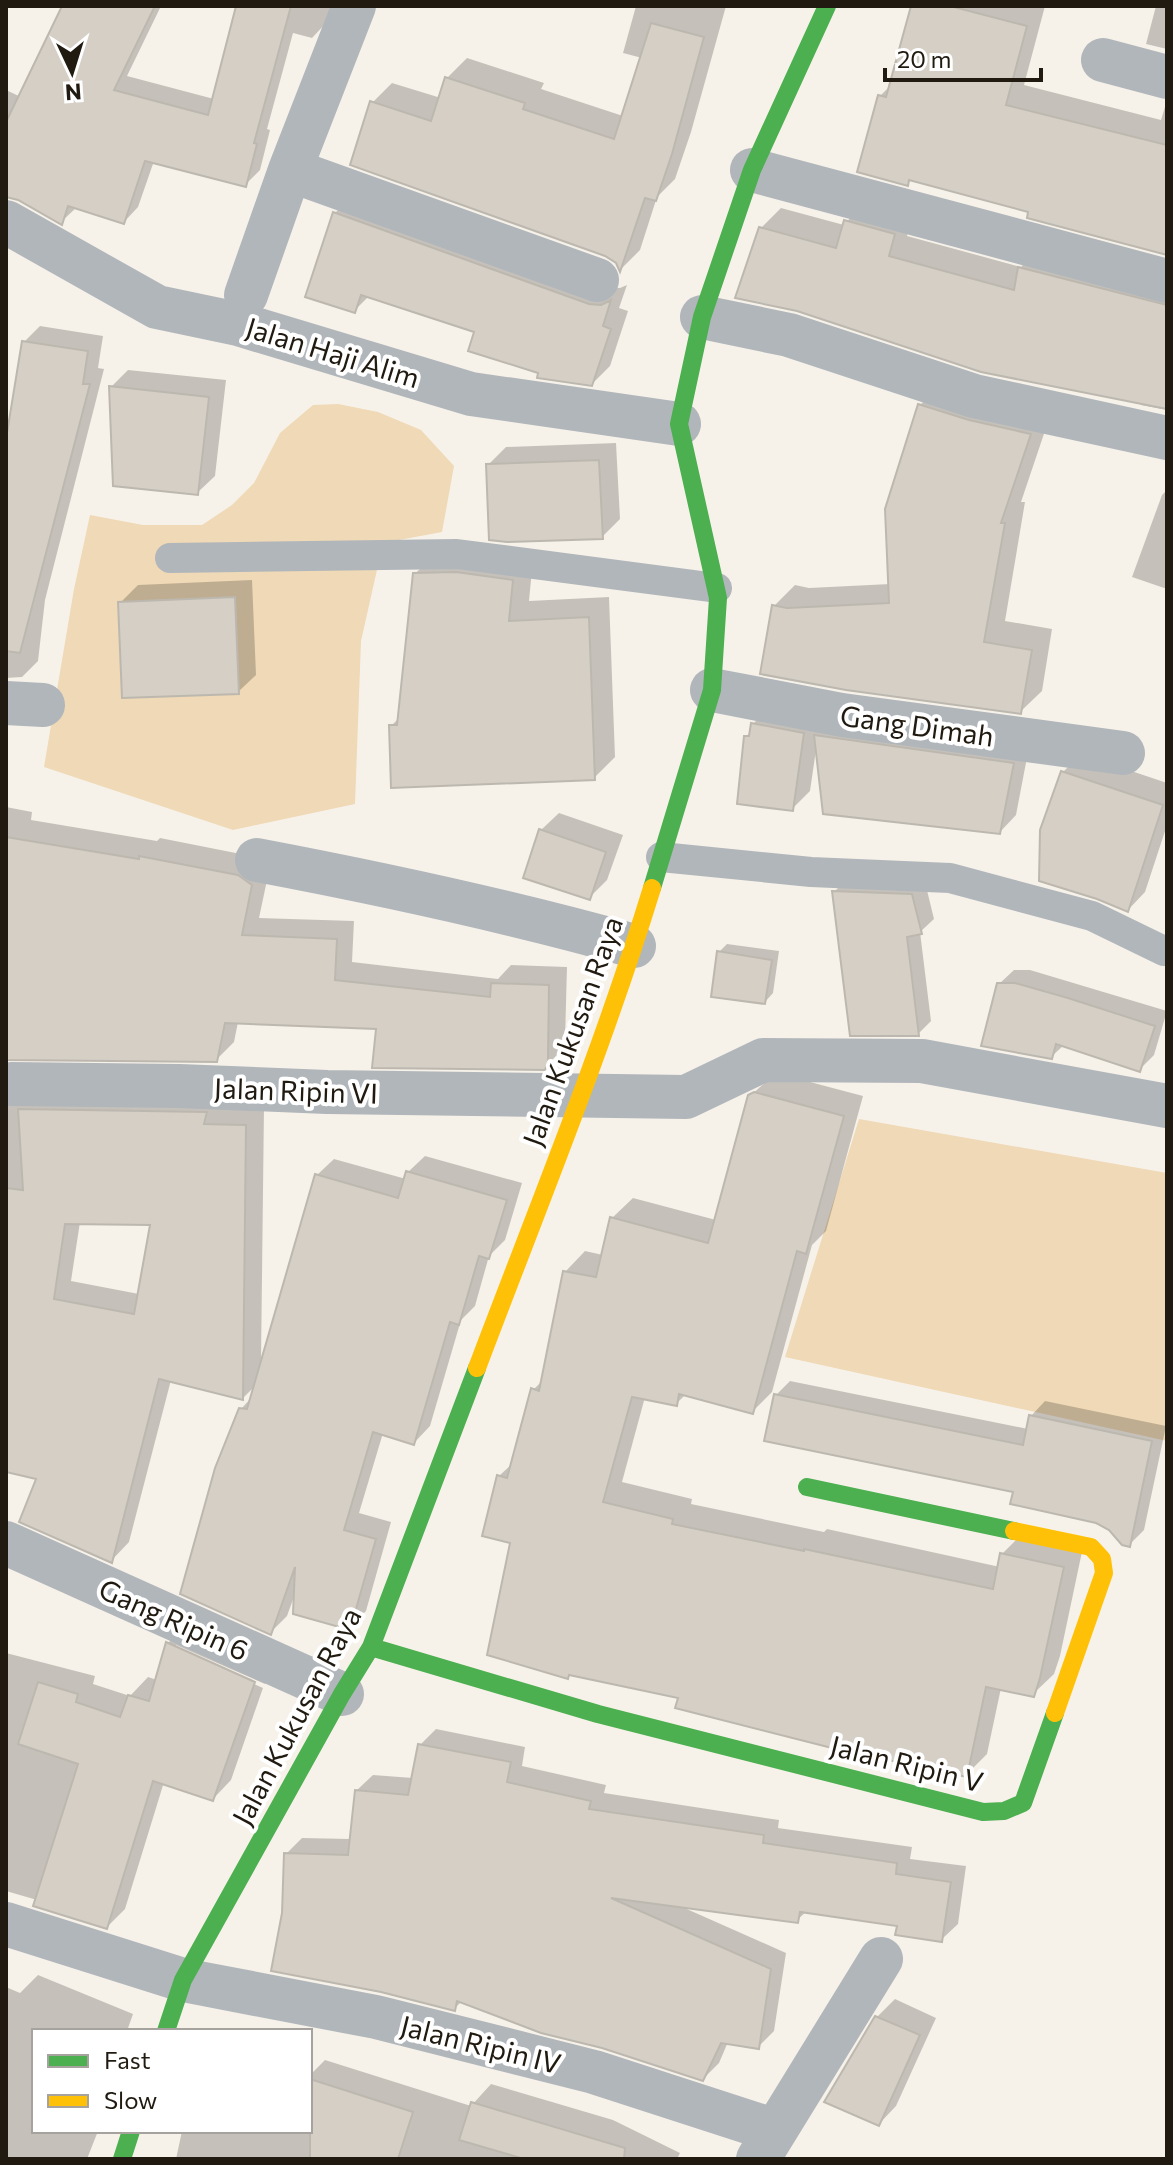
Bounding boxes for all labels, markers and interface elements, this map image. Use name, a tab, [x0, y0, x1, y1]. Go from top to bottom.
north arrow	[32, 32, 112, 112]
scale bar	[885, 32, 1041, 82]
text: 20 m	[897, 44, 951, 73]
text: N	[64, 78, 83, 106]
street label: Jalan Haji Alim	[242, 310, 424, 394]
street label: Gang Dimah	[838, 697, 996, 753]
street label: Jalan Kukusan Raya	[515, 912, 629, 1150]
street label: Jalan Ripin VI	[213, 1070, 379, 1110]
street label: Gang Ripin 6	[94, 1571, 254, 1667]
street label: Jalan Kukusan Raya	[224, 1601, 368, 1831]
street label: Jalan Ripin V	[827, 1728, 987, 1798]
street label: Jalan Ripin IV	[397, 2008, 565, 2080]
legend	[32, 2029, 312, 2133]
text: Fast	[104, 2045, 151, 2074]
text: Slow	[104, 2085, 157, 2114]

